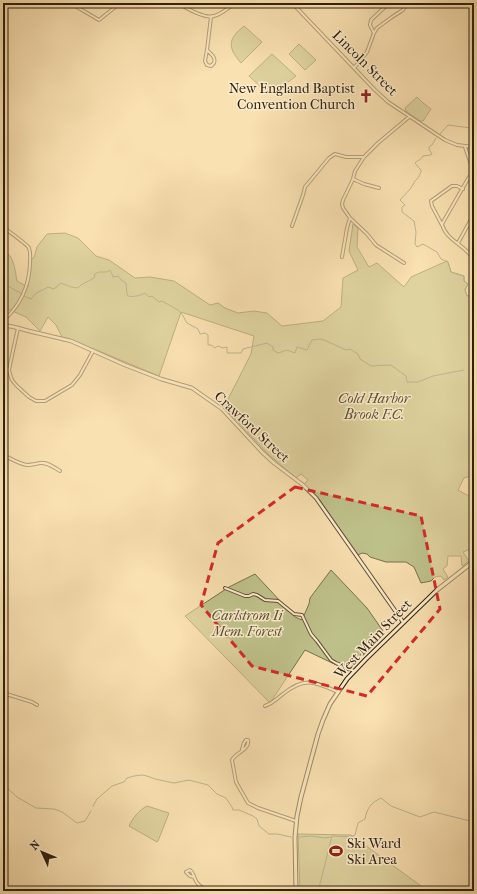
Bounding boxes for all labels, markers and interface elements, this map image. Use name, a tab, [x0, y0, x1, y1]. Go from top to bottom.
street label: Lincoln Street	[329, 27, 401, 99]
place label: New England Baptist Convention Church	[229, 80, 355, 113]
church icon: New England Baptist Convention Church	[358, 88, 374, 104]
street label: Crawford Street	[211, 388, 293, 466]
park label: Cold Harbor Brook F.C.	[338, 390, 412, 423]
street label: West Main Street	[330, 596, 415, 683]
park label: Carlstrom Ii Mem. Forest	[211, 607, 283, 640]
north arrow	[22, 832, 62, 872]
place label: Ski Ward Ski Area	[347, 835, 402, 868]
text: N	[28, 837, 43, 853]
sports icon: Ski Ward Ski Area	[328, 843, 344, 859]

